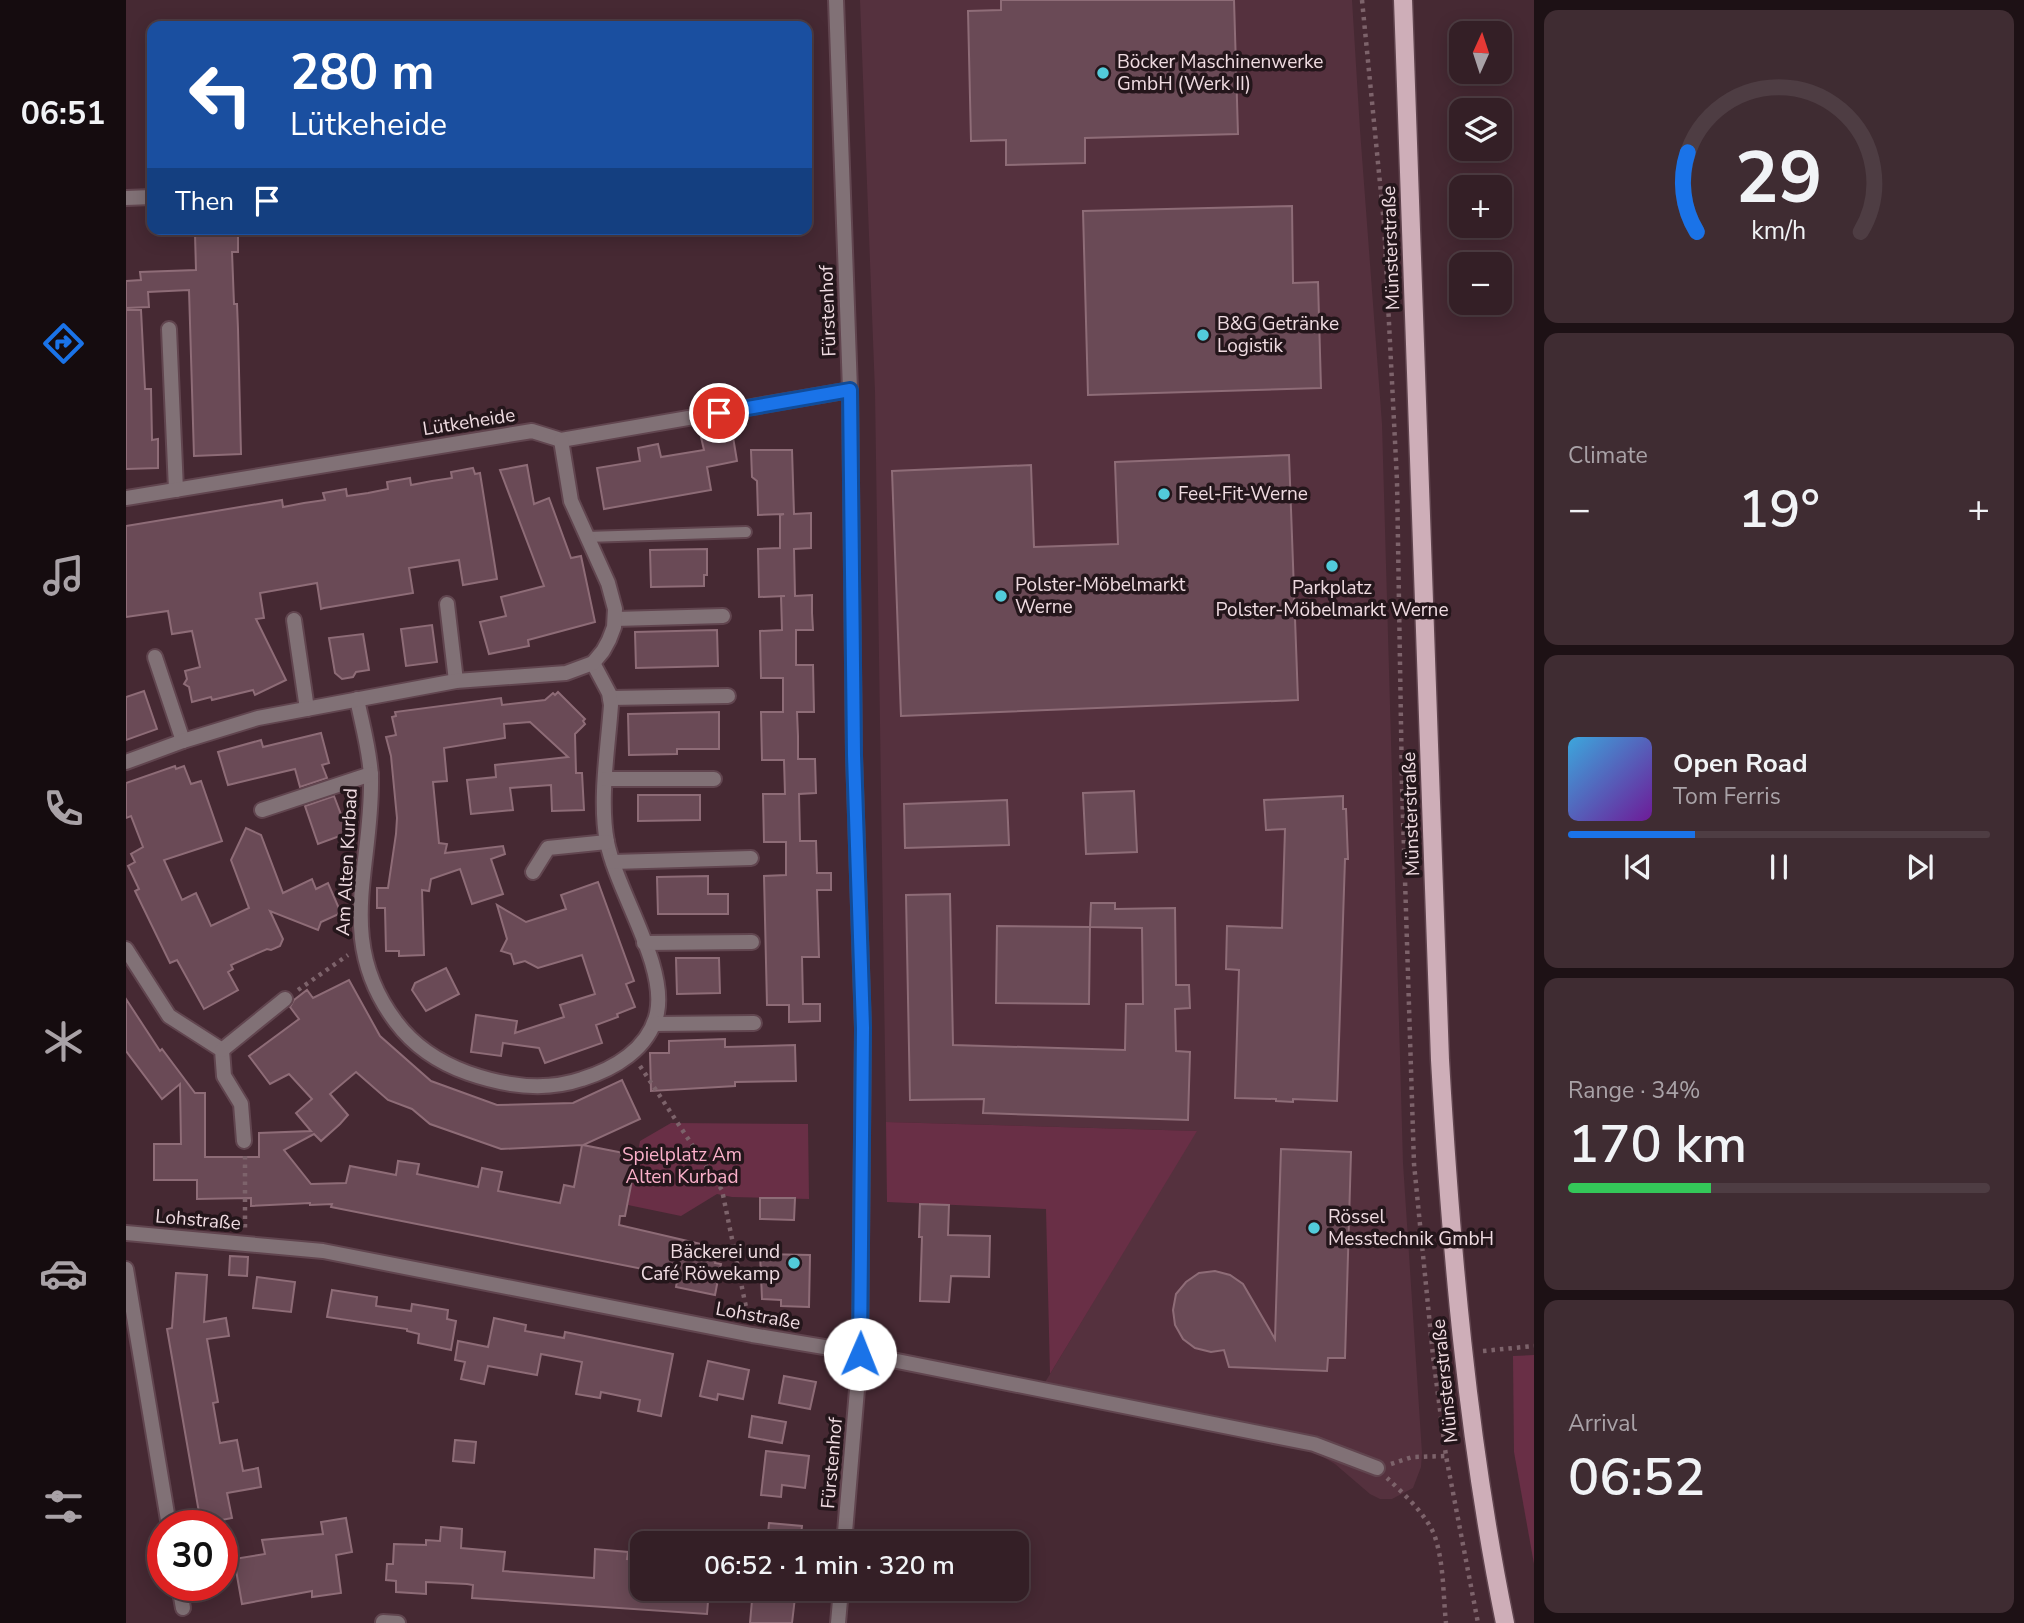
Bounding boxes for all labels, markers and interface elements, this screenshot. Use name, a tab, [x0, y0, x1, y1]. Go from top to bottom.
north arrow	[1449, 21, 1512, 84]
map controls	[1449, 21, 1512, 315]
text: 280 m	[290, 39, 434, 106]
icon: left	[175, 49, 266, 140]
place label: Böcker Maschinenwerke GmbH (Werk II)	[1117, 49, 1323, 97]
marker: Böcker Maschinenwerke GmbH (Werk II)	[1095, 65, 1111, 81]
text: 06:51	[21, 92, 105, 135]
button: layers	[1449, 98, 1512, 161]
text: Lütkeheide	[290, 103, 447, 146]
text: 29	[1735, 129, 1823, 229]
button: +	[1449, 175, 1512, 238]
icon: arrive	[248, 182, 286, 220]
text: Then	[175, 184, 234, 219]
street label: Münsterstraße	[1376, 185, 1406, 311]
text: km/h	[1751, 214, 1807, 248]
button: −	[1449, 252, 1512, 315]
street label: Fürstenhof	[813, 264, 843, 357]
place label: B&G Getränke Logistik	[1217, 311, 1339, 359]
icon: directions	[39, 319, 88, 368]
marker: B&G Getränke Logistik	[1195, 327, 1211, 343]
pin	[689, 383, 749, 443]
icon: arrive	[700, 394, 738, 432]
street label: Lütkeheide	[421, 402, 517, 442]
text: Climate	[1568, 440, 1648, 471]
text: 19°	[1738, 474, 1820, 545]
place label: Feel-Fit-Werne	[1178, 481, 1308, 507]
text: −	[1568, 484, 1591, 535]
text: +	[1967, 484, 1990, 535]
marker: Feel-Fit-Werne	[1156, 486, 1172, 502]
icon: music	[39, 551, 88, 600]
marker: Parkplatz Polster-Möbelmarkt Werne	[1324, 558, 1340, 574]
place label: Polster-Möbelmarkt Werne	[1015, 572, 1186, 620]
place label: Parkplatz Polster-Möbelmarkt Werne	[1216, 575, 1449, 623]
marker: Polster-Möbelmarkt Werne	[993, 588, 1009, 604]
text: Open Road	[1673, 746, 1808, 781]
street label: Münsterstraße	[1396, 751, 1426, 877]
text: Tom Ferris	[1673, 781, 1781, 812]
icon: phone	[39, 784, 88, 833]
street label: Am Alten Kurbad	[330, 787, 364, 937]
icon: previous	[1619, 848, 1657, 886]
icon: pause	[1760, 848, 1798, 886]
icon: next	[1901, 848, 1939, 886]
icon: climate	[39, 1017, 88, 1066]
text: Range · 34%	[1568, 1075, 1700, 1106]
text: 170 km	[1568, 1109, 1747, 1180]
park label: Spielplatz Am Alten Kurbad	[622, 1142, 742, 1190]
street label: Lohstraße	[154, 1203, 242, 1237]
place label: Rössel Messtechnik GmbH	[1328, 1204, 1494, 1252]
marker: Rössel Messtechnik GmbH	[1306, 1220, 1322, 1236]
place label: Bäckerei und Café Röwekamp	[641, 1239, 780, 1287]
icon: car	[39, 1249, 88, 1298]
marker: Bäckerei und Café Röwekamp	[786, 1255, 802, 1271]
street label: Lohstraße	[713, 1296, 803, 1336]
position arrow	[823, 1317, 897, 1391]
street label: Münsterstraße	[1426, 1318, 1464, 1444]
text: Arrival	[1568, 1408, 1637, 1439]
street label: Fürstenhof	[815, 1416, 849, 1510]
text: 06:52	[1568, 1442, 1705, 1513]
icon: filters	[39, 1482, 88, 1531]
speed limit sign: 30	[147, 1510, 238, 1601]
text: 06:52 · 1 min · 320 m	[704, 1548, 955, 1583]

